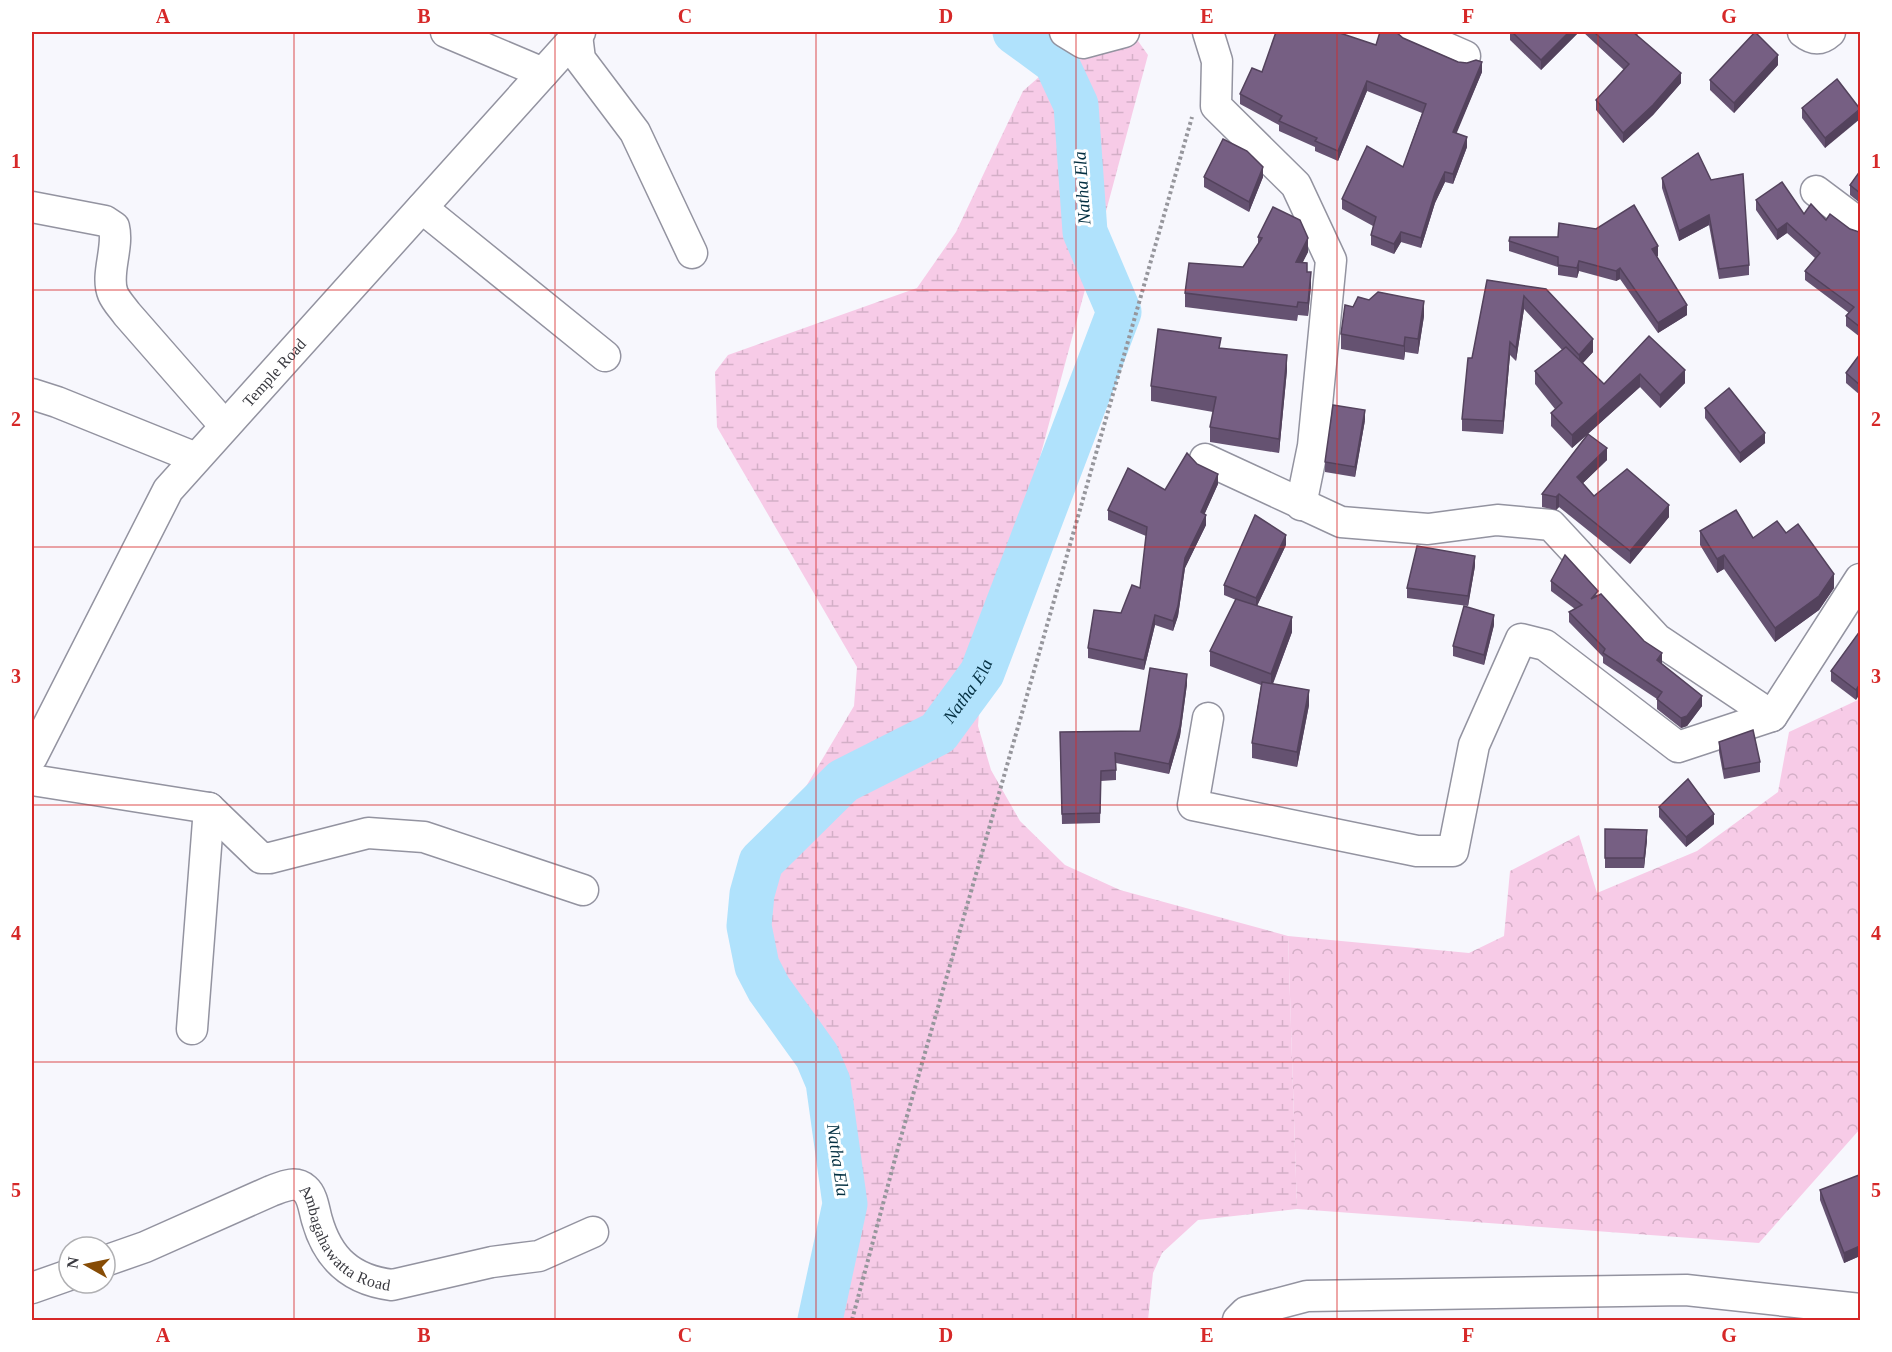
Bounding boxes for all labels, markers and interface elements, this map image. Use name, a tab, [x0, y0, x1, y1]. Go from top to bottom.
text: A	[156, 5, 171, 27]
text: B	[417, 5, 431, 27]
text: C	[678, 5, 692, 27]
text: D	[939, 5, 953, 27]
text: E	[1200, 5, 1214, 27]
text: F	[1462, 5, 1474, 27]
text: G	[1721, 5, 1737, 27]
text: 1	[11, 150, 21, 172]
text: 1	[1871, 150, 1881, 172]
water label: Natha Ela	[1069, 151, 1095, 226]
street label: Temple Road	[239, 335, 309, 410]
text: 2	[11, 408, 21, 430]
text: 2	[1871, 408, 1881, 430]
water label: Natha Ela	[938, 656, 996, 728]
text: 3	[11, 665, 21, 687]
text: 3	[1871, 665, 1881, 687]
text: 4	[11, 922, 21, 944]
text: 4	[1871, 922, 1881, 944]
water label: Natha Ela	[823, 1121, 853, 1198]
text: 5	[11, 1179, 21, 1201]
text: 5	[1871, 1179, 1881, 1201]
street label: Ambagahawatta Road	[297, 1181, 392, 1293]
north arrow	[57, 1235, 117, 1295]
text: N	[63, 1255, 82, 1270]
text: A	[156, 1324, 171, 1346]
text: B	[417, 1324, 431, 1346]
text: C	[678, 1324, 692, 1346]
text: D	[939, 1324, 953, 1346]
text: E	[1200, 1324, 1214, 1346]
text: F	[1462, 1324, 1474, 1346]
text: G	[1721, 1324, 1737, 1346]

